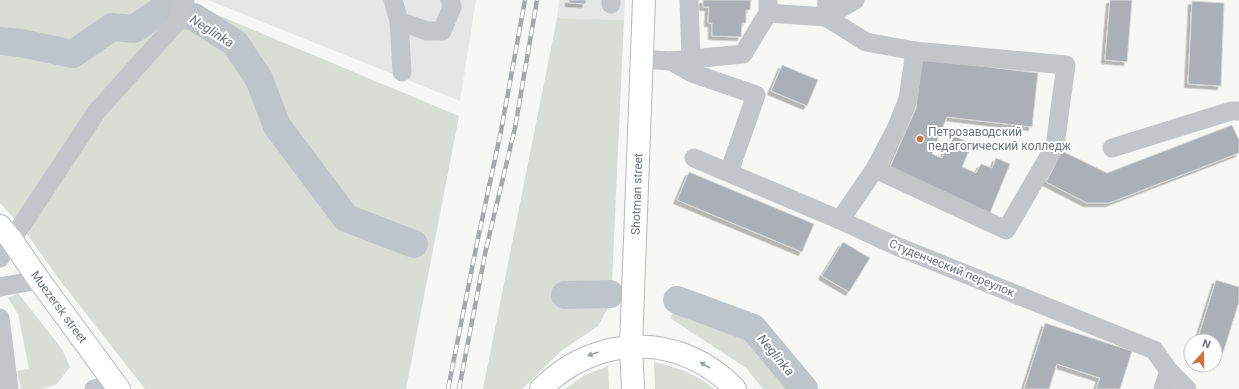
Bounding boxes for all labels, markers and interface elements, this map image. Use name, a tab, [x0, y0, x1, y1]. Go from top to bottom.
water label: Neglinka	[187, 12, 237, 50]
place label: Петрозаводский педагогический колледж	[928, 125, 1072, 153]
marker: Петрозаводский педагогический колледж	[915, 134, 925, 144]
street label: Shotman street	[629, 153, 645, 235]
street label: Студенческий переулок	[887, 236, 1017, 300]
street label: Muezersk street	[28, 268, 90, 346]
water label: Neglinka	[754, 331, 798, 379]
north arrow	[1183, 333, 1223, 373]
text: N	[1200, 337, 1213, 352]
one-way arrow	[587, 352, 599, 358]
one-way arrow	[699, 361, 711, 368]

